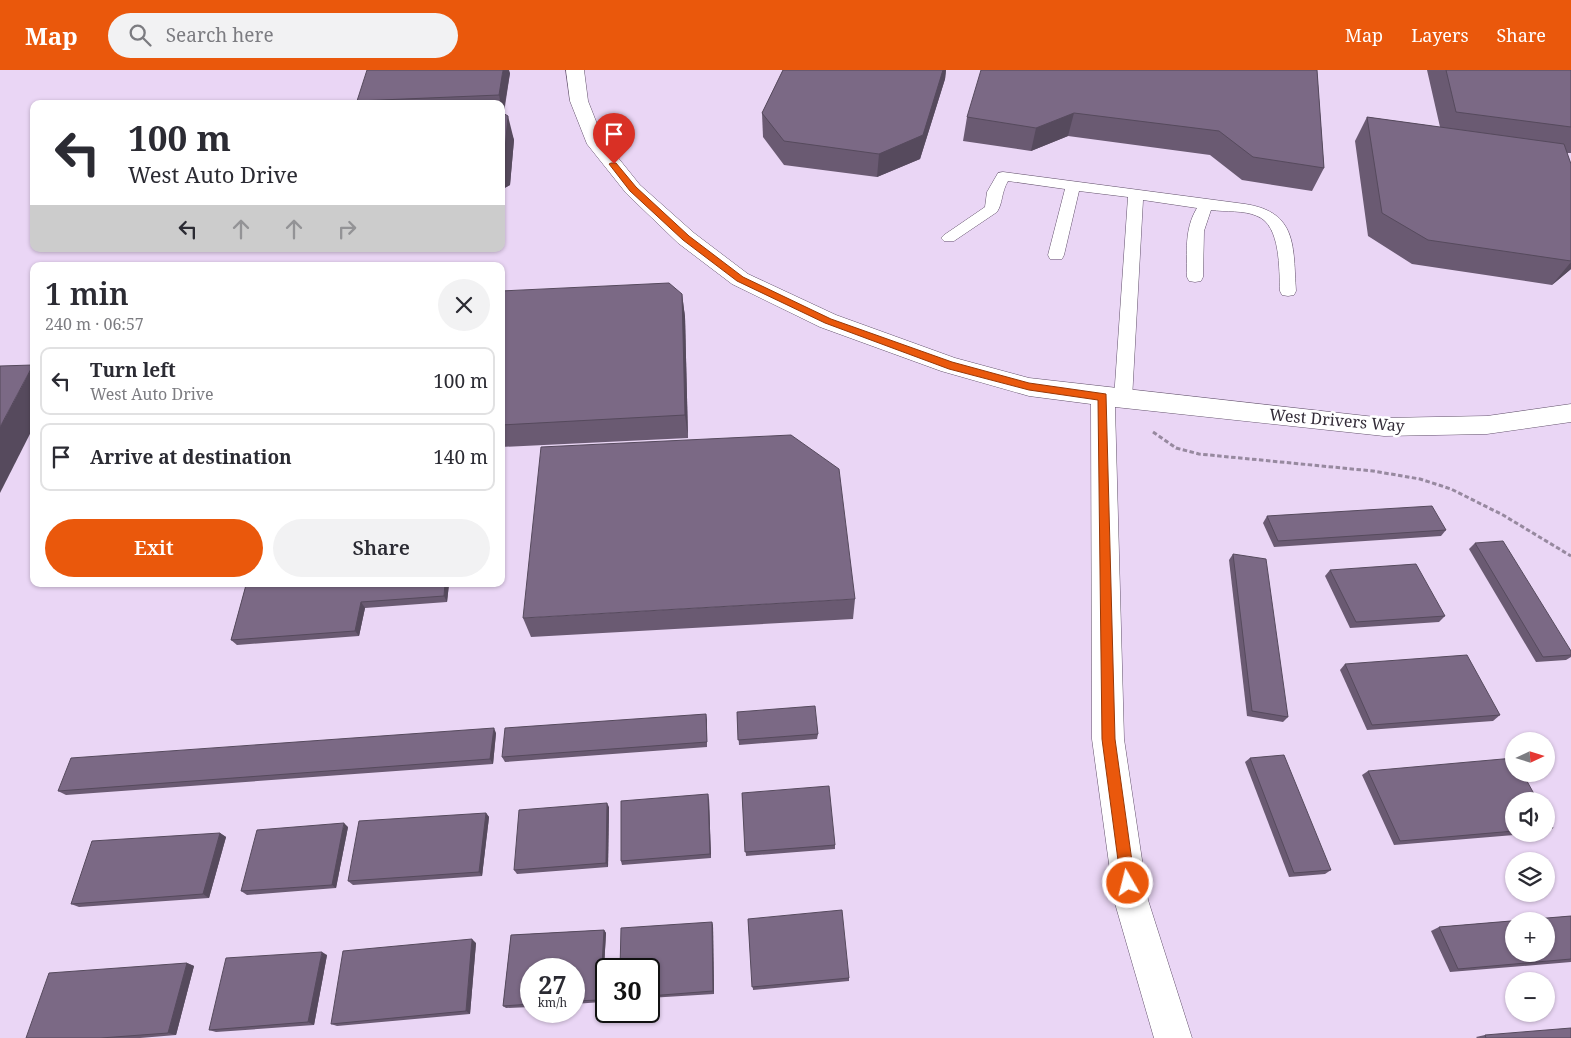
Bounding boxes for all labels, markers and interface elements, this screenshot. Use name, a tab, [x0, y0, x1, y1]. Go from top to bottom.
search box	[108, 13, 458, 58]
text: Map	[25, 19, 78, 52]
icon: search	[126, 21, 154, 49]
text: Search here	[166, 22, 274, 48]
text: Map	[1345, 23, 1383, 47]
text: Layers	[1411, 23, 1469, 47]
text: Share	[1497, 23, 1546, 47]
pin	[593, 113, 635, 164]
text: 100 m	[128, 114, 231, 161]
icon: left	[45, 120, 110, 185]
icon: arrive	[600, 120, 628, 148]
text: West Auto Drive	[128, 159, 298, 189]
icon: left	[174, 215, 202, 243]
icon: ahead	[227, 215, 255, 243]
icon: ahead	[280, 215, 308, 243]
icon: right	[333, 215, 361, 243]
text: 1 min	[45, 273, 129, 314]
button: close	[438, 279, 490, 331]
text: 240 m · 06:57	[45, 313, 144, 335]
text: Turn left	[90, 357, 176, 383]
icon: left	[47, 367, 75, 395]
text: 100 m	[433, 368, 488, 394]
text: West Auto Drive	[90, 383, 214, 405]
street label: West Drivers Way	[1268, 403, 1407, 437]
icon: arrive	[47, 443, 75, 471]
text: Arrive at destination	[90, 444, 292, 470]
text: 140 m	[433, 444, 488, 470]
button: Exit	[45, 519, 263, 577]
button: Share	[273, 519, 490, 577]
north arrow	[1505, 732, 1555, 782]
map controls	[1505, 732, 1555, 1022]
button: sound	[1505, 792, 1555, 842]
button: layers	[1505, 852, 1555, 902]
position arrow	[1101, 856, 1153, 908]
button: +	[1505, 912, 1555, 962]
speed limit sign: 30	[595, 958, 660, 1023]
text: 27	[538, 967, 567, 1001]
button: −	[1505, 972, 1555, 1022]
text: km/h	[538, 994, 567, 1011]

